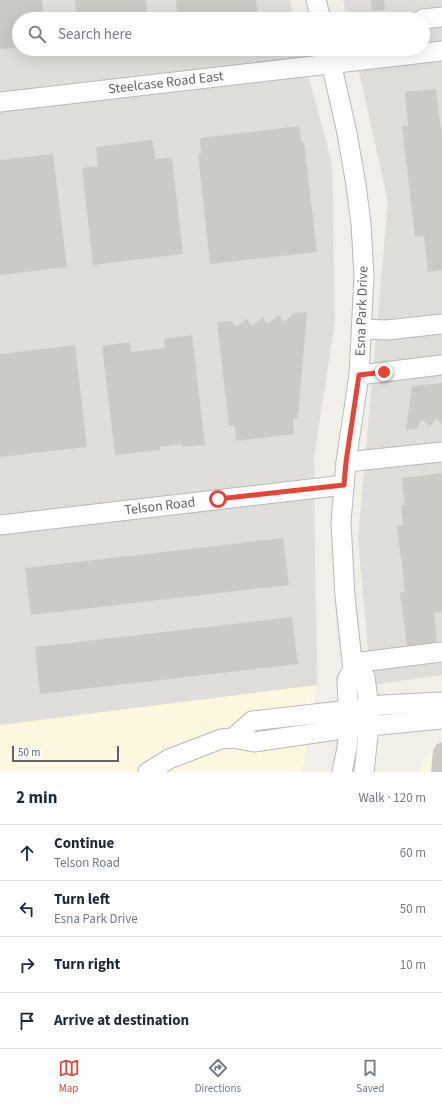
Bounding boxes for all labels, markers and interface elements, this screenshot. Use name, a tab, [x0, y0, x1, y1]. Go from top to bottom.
search box	[12, 12, 430, 56]
icon: search	[26, 23, 48, 45]
text: Search here	[58, 24, 132, 45]
street label: Steelcase Road East	[107, 66, 225, 99]
street label: Esna Park Drive	[350, 266, 374, 356]
route end	[375, 363, 393, 381]
route start	[209, 490, 227, 508]
street label: Telson Road	[123, 492, 196, 520]
scale bar	[12, 744, 119, 763]
text: 50 m	[18, 745, 40, 760]
text: 2 min	[16, 786, 57, 810]
text: Walk · 120 m	[358, 789, 426, 807]
text: Continue	[54, 833, 114, 854]
icon: ahead	[16, 842, 38, 864]
text: 60 m	[400, 844, 426, 862]
text: Telson Road	[54, 854, 120, 872]
text: Turn left	[54, 889, 110, 910]
icon: left	[16, 898, 38, 920]
text: 50 m	[400, 900, 426, 918]
text: Esna Park Drive	[54, 910, 138, 928]
icon: right	[16, 954, 38, 976]
text: Turn right	[54, 954, 120, 975]
text: 10 m	[400, 956, 426, 974]
icon: arrive	[16, 1010, 38, 1032]
text: Arrive at destination	[54, 1010, 189, 1031]
tab: Map	[58, 1057, 80, 1096]
tab: Directions	[195, 1057, 241, 1096]
tab: Saved	[356, 1057, 384, 1096]

